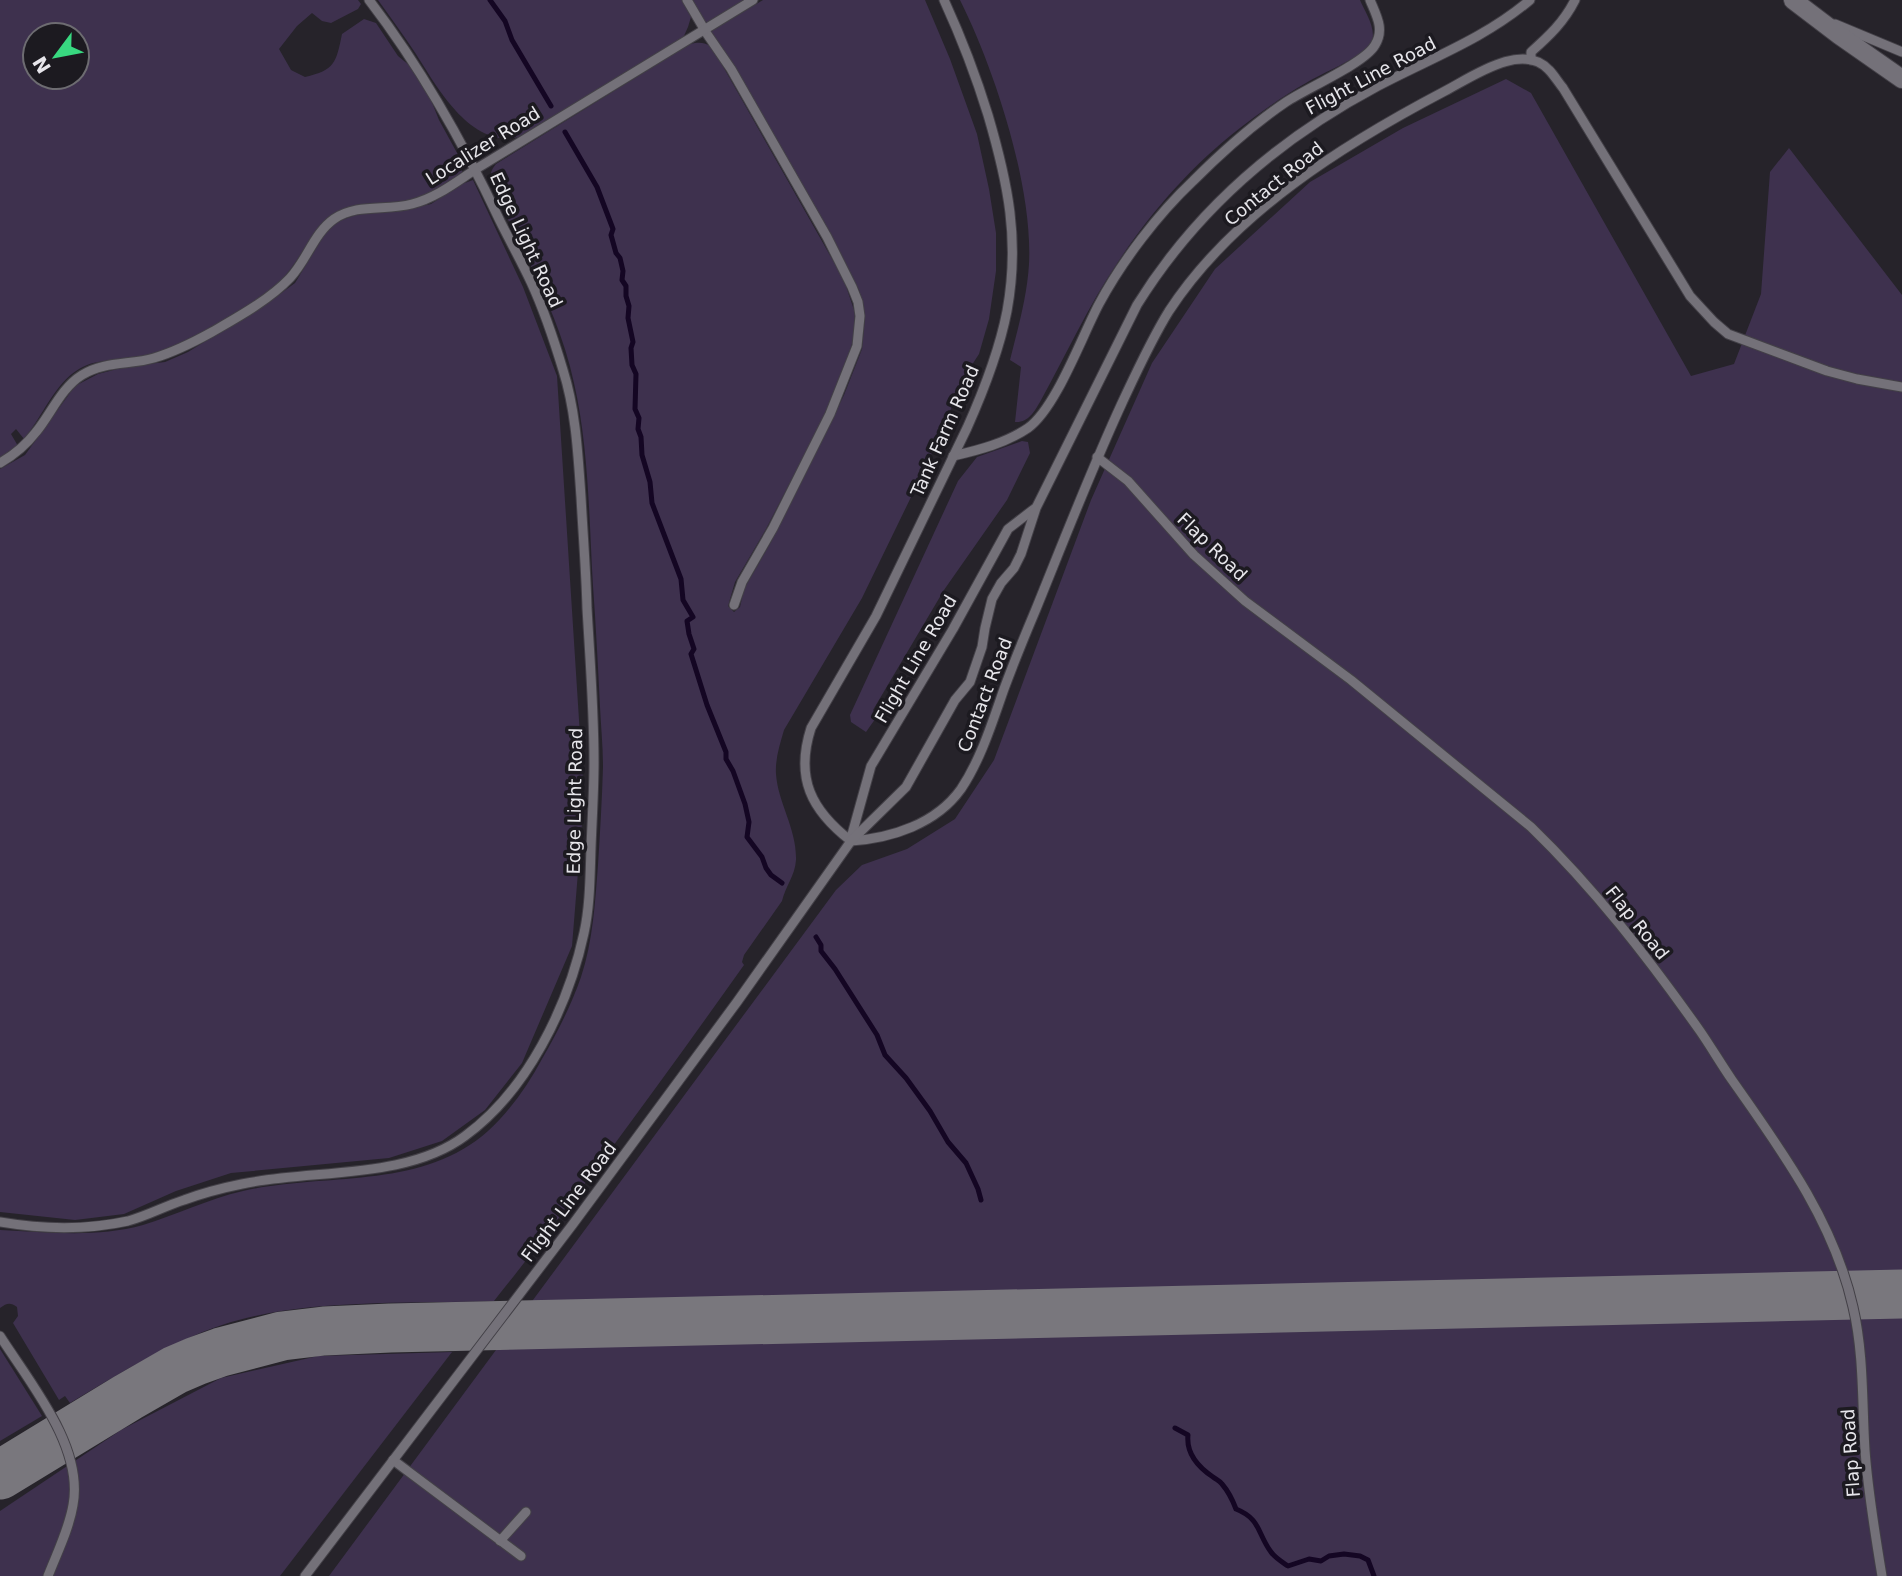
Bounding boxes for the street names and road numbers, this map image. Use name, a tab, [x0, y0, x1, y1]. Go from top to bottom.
street label: Flight Line Road	[1302, 32, 1439, 119]
street label: Localizer Road	[422, 102, 544, 189]
street label: Contact Road	[1220, 137, 1327, 230]
street label: Edge Light Road	[486, 169, 567, 311]
street label: Tank Farm Road	[906, 362, 983, 501]
street label: Flap Road	[1173, 508, 1252, 585]
street label: Flight Line Road	[870, 591, 961, 727]
street label: Contact Road	[953, 635, 1016, 755]
street label: Edge Light Road	[563, 727, 586, 875]
street label: Flap Road	[1601, 882, 1673, 964]
street label: Flight Line Road	[517, 1138, 620, 1266]
street label: Flap Road	[1837, 1408, 1864, 1498]

